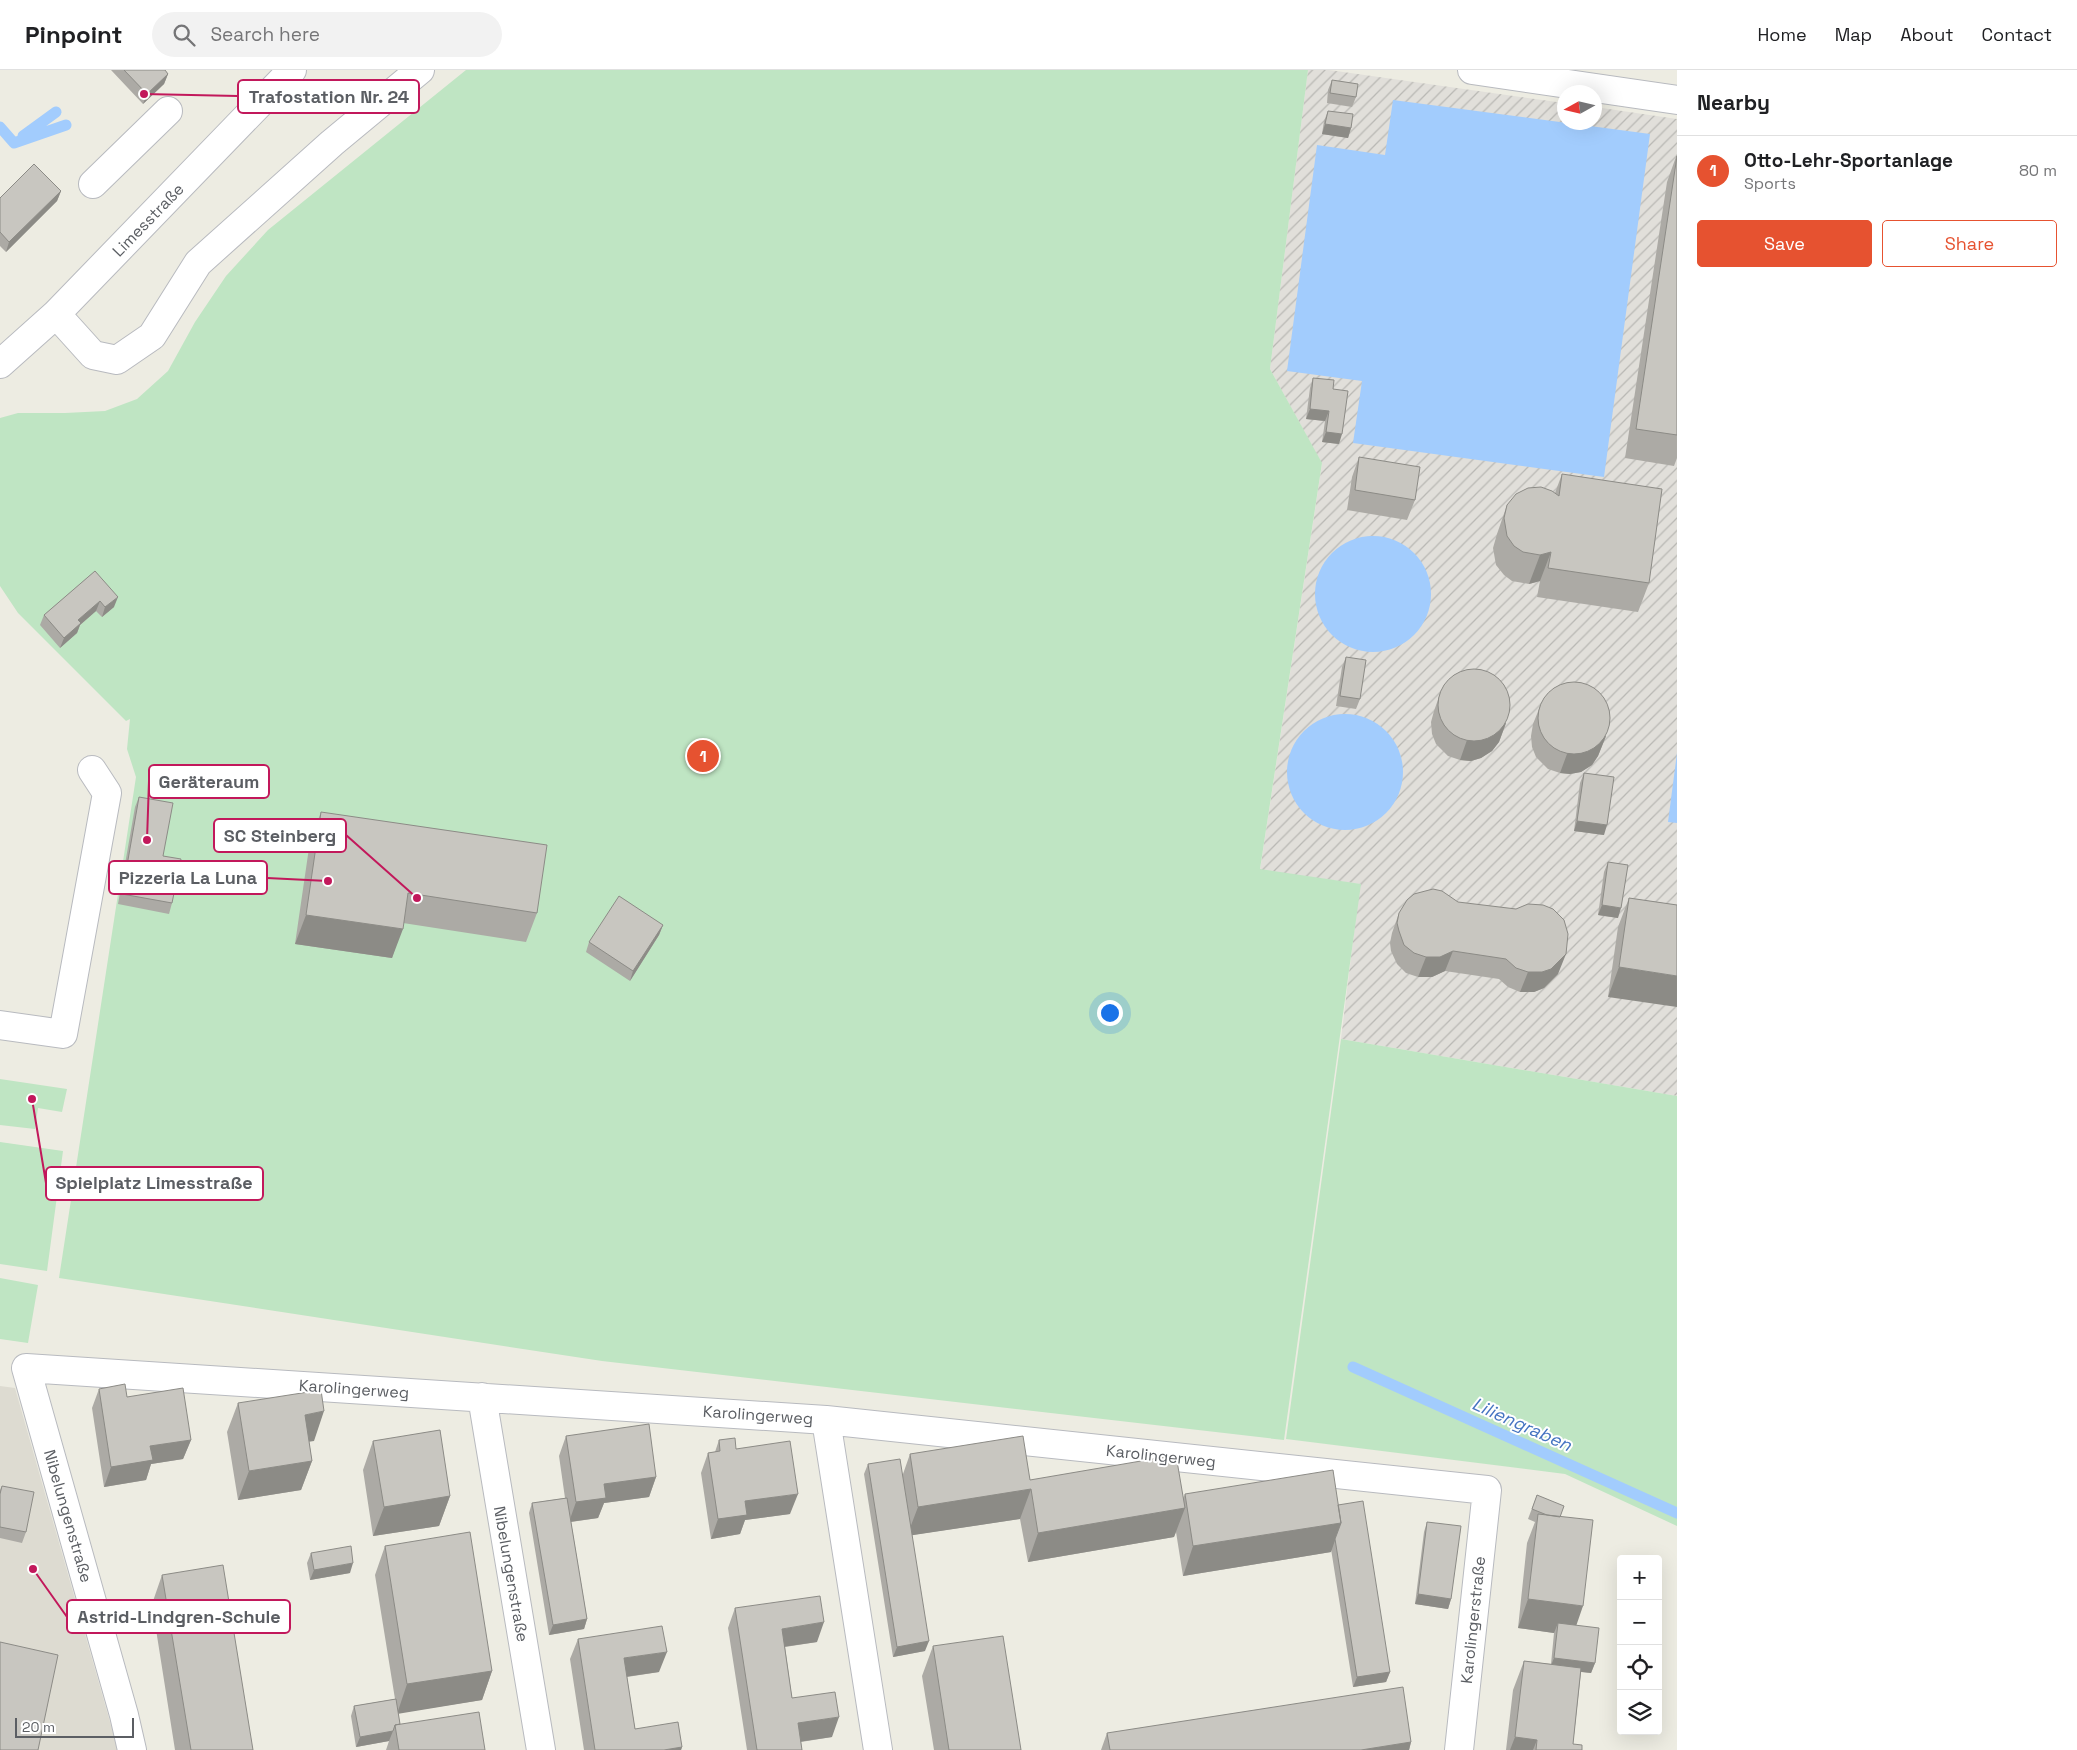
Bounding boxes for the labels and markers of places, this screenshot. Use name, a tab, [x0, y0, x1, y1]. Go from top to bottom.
callout: Trafostation Nr. 24	[238, 80, 419, 113]
pin: 1	[687, 737, 719, 775]
callout: Geräteraum	[149, 765, 269, 798]
callout: SC Steinberg	[214, 819, 346, 852]
callout: Pizzeria La Luna	[109, 861, 267, 894]
callout: Spielplatz Limesstraße	[46, 1167, 263, 1200]
callout: Astrid-Lindgren-Schule	[67, 1600, 290, 1633]

